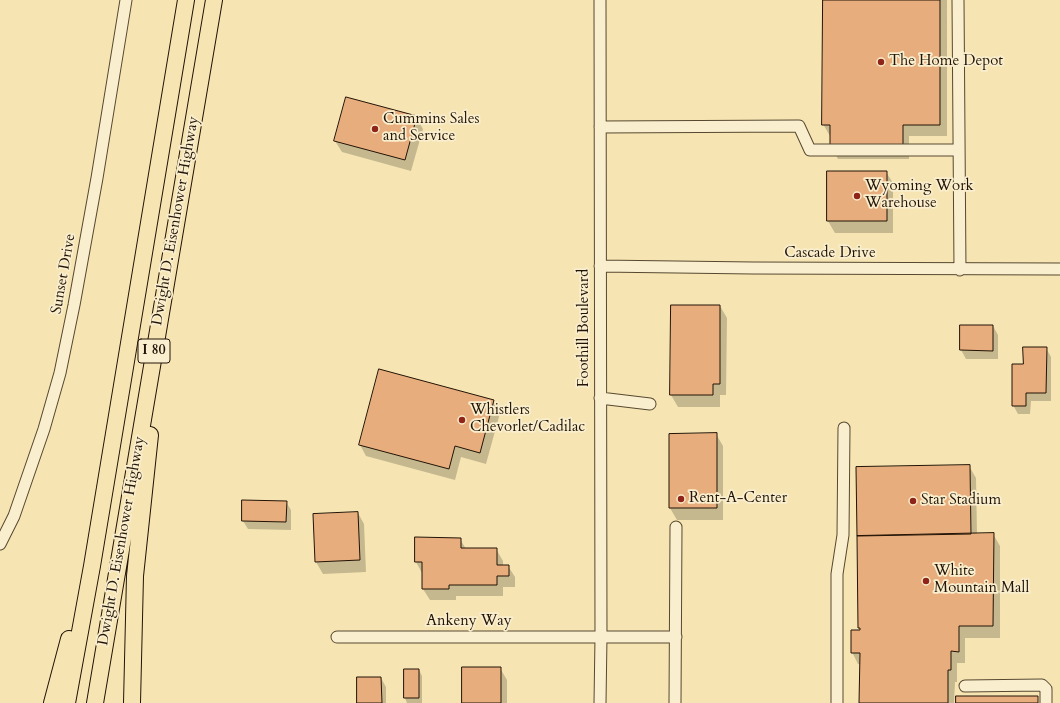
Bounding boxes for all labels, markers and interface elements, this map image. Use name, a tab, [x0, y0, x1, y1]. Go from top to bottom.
place label: The Home Depot	[889, 53, 1003, 71]
marker: The Home Depot	[876, 57, 886, 67]
place label: Cummins Sales and Service	[383, 111, 480, 146]
street label: Dwight D. Eisenhower Highway	[149, 115, 203, 327]
marker: Cummins Sales and Service	[370, 124, 380, 134]
place label: Wyoming Work Warehouse	[865, 178, 974, 213]
marker: Wyoming Work Warehouse	[852, 191, 862, 201]
street label: Sunset Drive	[48, 232, 80, 316]
street label: Cascade Drive	[784, 245, 876, 263]
street label: Foothill Boulevard	[576, 269, 594, 387]
road number: I 80	[138, 339, 170, 363]
place label: Whistlers Chevorlet/Cadilac	[470, 402, 585, 437]
marker: Whistlers Chevorlet/Cadilac	[457, 415, 467, 425]
street label: Dwight D. Eisenhower Highway	[95, 435, 149, 647]
place label: Rent-A-Center	[689, 490, 787, 508]
place label: Star Stadium	[921, 492, 1001, 510]
marker: Rent-A-Center	[676, 494, 686, 504]
marker: Star Stadium	[908, 496, 918, 506]
place label: White Mountain Mall	[934, 563, 1029, 598]
marker: White Mountain Mall	[921, 576, 931, 586]
street label: Ankeny Way	[426, 613, 512, 631]

